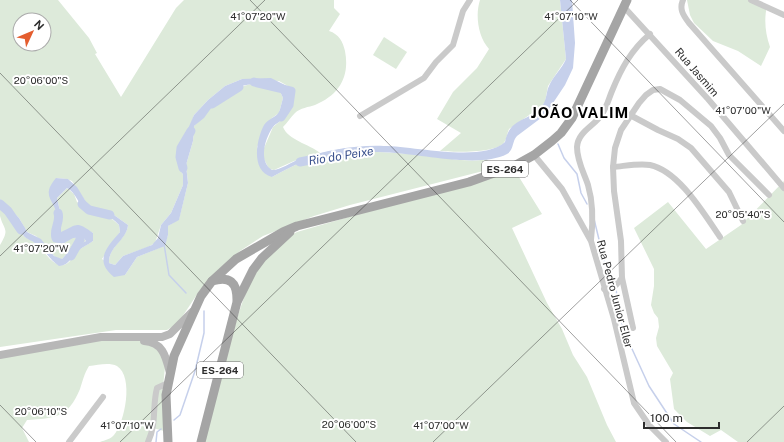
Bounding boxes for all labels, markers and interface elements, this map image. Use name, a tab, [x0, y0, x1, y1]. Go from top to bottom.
text: 41°07'20"W	[230, 10, 286, 22]
text: 41°07'10"W	[544, 10, 598, 22]
north arrow	[12, 12, 52, 52]
text: N	[32, 18, 46, 32]
street label: Rua Jasmim	[673, 45, 721, 99]
text: 20°06'00"S	[14, 74, 69, 86]
district label: JOÃO VALIM	[531, 103, 629, 121]
text: 41°07'00"W	[715, 104, 771, 116]
water label: Rio do Peixe	[307, 144, 375, 168]
road number: ES-264	[482, 161, 528, 177]
text: 20°05'40"S	[715, 208, 771, 220]
street label: Rua Pedro Junior Eller	[595, 238, 635, 350]
text: 41°07'20"W	[13, 242, 69, 254]
road number: ES-264	[197, 362, 243, 378]
scale bar	[644, 404, 719, 430]
text: 20°06'10"S	[15, 405, 68, 417]
text: 100 m	[650, 411, 683, 425]
text: 20°06'00"S	[322, 418, 377, 430]
text: 41°07'10"W	[100, 419, 154, 431]
text: 41°07'00"W	[413, 419, 469, 431]

